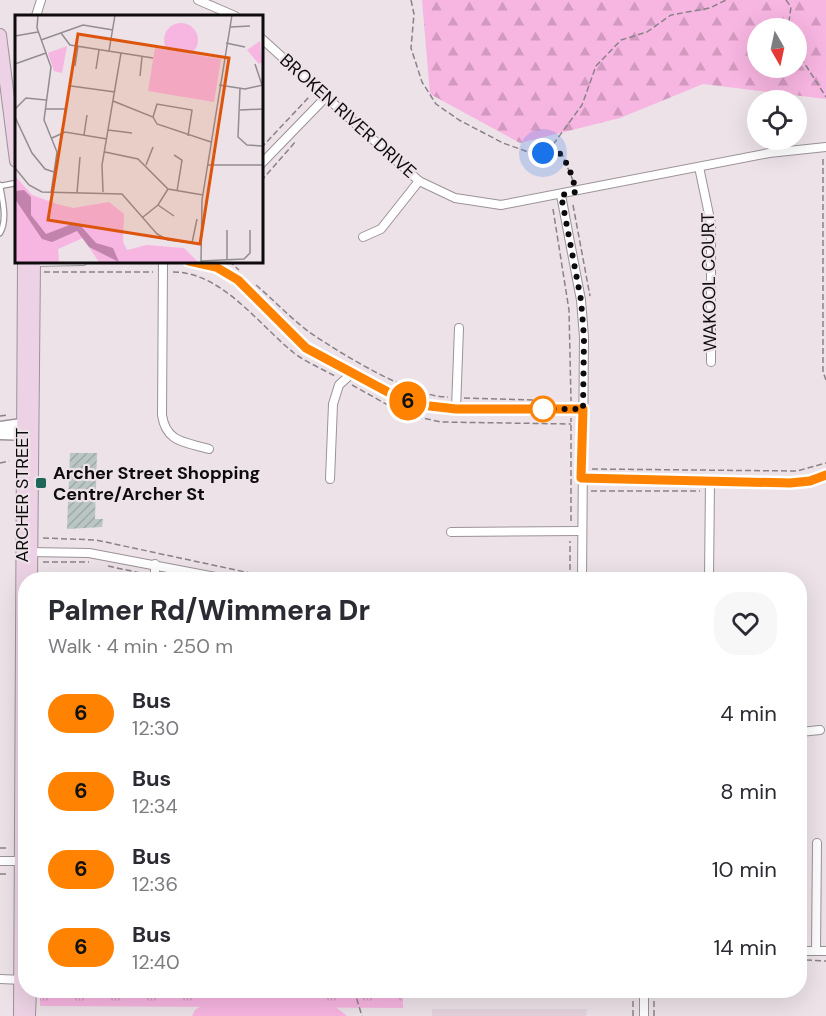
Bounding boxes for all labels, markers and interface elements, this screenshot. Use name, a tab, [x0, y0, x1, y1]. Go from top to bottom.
inset map	[15, 15, 262, 262]
north arrow	[747, 18, 807, 78]
map controls	[747, 18, 807, 150]
street label: BROKEN RIVER DRIVE	[275, 48, 421, 184]
button: locate	[747, 90, 807, 150]
your location	[528, 138, 558, 168]
street label: WAKOOL COURT	[696, 212, 722, 352]
line badge: 6	[388, 382, 428, 420]
text: 6	[401, 387, 415, 415]
unlabelled marker	[530, 396, 556, 422]
street label: ARCHER STREET	[10, 428, 34, 562]
place label: Archer Street Shopping Centre/Archer St	[53, 461, 260, 506]
marker: Archer Street Shopping Centre/Archer St	[34, 476, 48, 490]
text: Palmer Rd/Wimmera Dr	[48, 592, 370, 629]
button: heart	[714, 592, 777, 655]
text: Walk · 4 min · 250 m	[48, 633, 233, 659]
text: Bus	[132, 686, 171, 715]
text: 6	[74, 699, 88, 727]
text: 4 min	[720, 699, 777, 728]
text: 12:30	[132, 715, 179, 741]
text: Bus	[132, 764, 171, 793]
text: 6	[74, 777, 88, 805]
text: 8 min	[720, 777, 777, 806]
text: 12:34	[132, 793, 178, 819]
text: Bus	[132, 842, 171, 871]
text: 6	[74, 855, 88, 883]
text: 10 min	[712, 855, 777, 884]
text: 12:36	[132, 871, 178, 897]
text: Bus	[132, 920, 171, 949]
text: 6	[74, 933, 88, 961]
text: 14 min	[713, 933, 777, 962]
text: 12:40	[132, 949, 180, 975]

